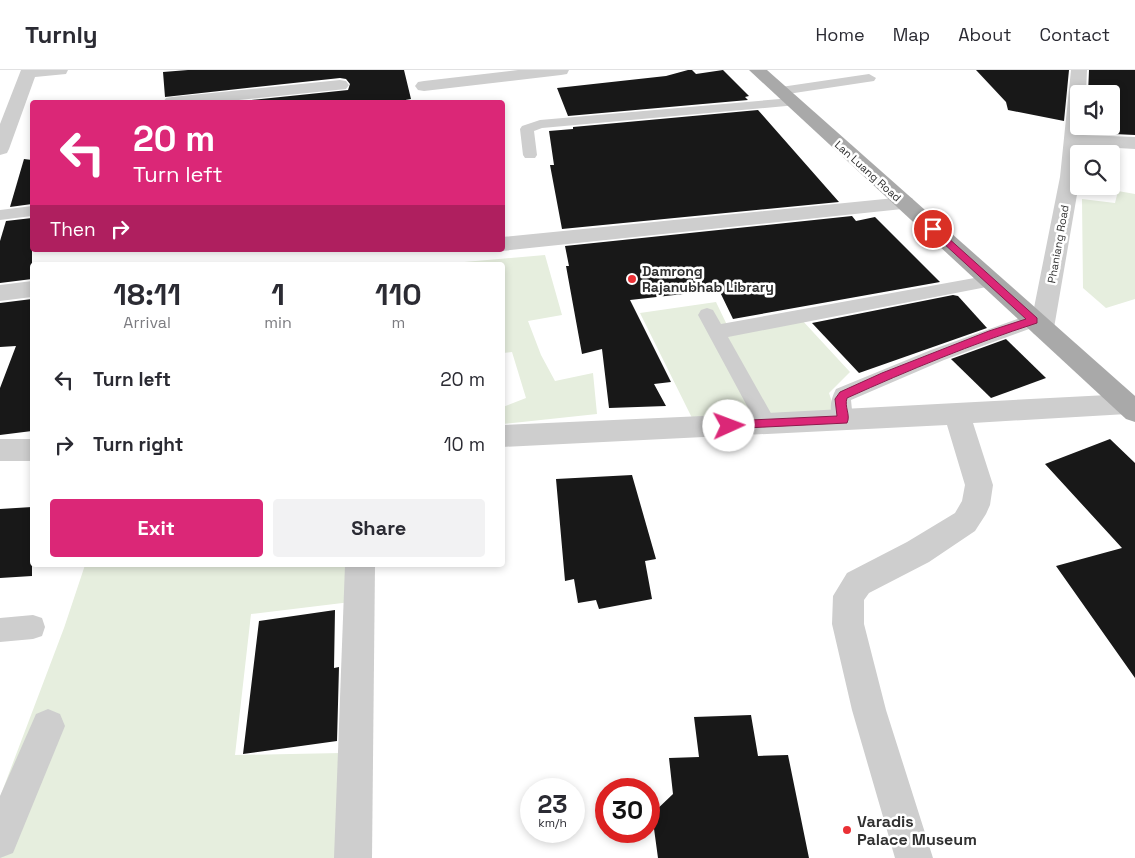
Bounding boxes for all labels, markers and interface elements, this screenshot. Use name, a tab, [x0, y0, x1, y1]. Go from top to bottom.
text: Turnly	[25, 19, 98, 50]
text: Home	[816, 23, 865, 46]
text: Map	[893, 23, 930, 46]
text: About	[958, 23, 1012, 46]
text: Contact	[1040, 23, 1110, 46]
map controls	[1070, 85, 1120, 195]
button: sound	[1070, 85, 1120, 135]
text: 20 m	[133, 117, 215, 161]
icon: left	[50, 120, 115, 185]
street label: Lan Luang Road	[832, 138, 904, 204]
button: search	[1070, 145, 1120, 195]
text: Turn left	[133, 160, 223, 188]
street label: Phaniang Road	[1044, 204, 1072, 284]
pin	[912, 208, 954, 250]
icon: right	[106, 215, 134, 243]
icon: arrive	[919, 215, 947, 243]
text: Then	[50, 217, 96, 242]
place label: Damrong Rajanubhab Library	[642, 262, 774, 296]
marker: Damrong Rajanubhab Library	[626, 273, 638, 285]
text: 18:11	[113, 275, 181, 314]
text: 1	[271, 275, 285, 314]
text: 110	[375, 275, 422, 314]
text: Arrival	[123, 312, 171, 333]
text: min	[264, 312, 292, 333]
text: m	[392, 312, 405, 333]
icon: left	[50, 366, 78, 394]
text: Turn left	[93, 367, 171, 392]
text: 20 m	[440, 367, 485, 392]
position arrow	[702, 399, 754, 451]
icon: right	[50, 431, 78, 459]
text: Turn right	[93, 432, 183, 457]
text: 10 m	[444, 432, 485, 457]
button: Exit	[50, 499, 263, 557]
button: Share	[273, 499, 485, 557]
speed limit sign: 30	[595, 778, 660, 843]
text: 23	[537, 788, 568, 820]
place label: Varadis Palace Museum	[857, 811, 977, 850]
text: km/h	[538, 815, 567, 831]
marker: Varadis Palace Museum	[841, 824, 853, 836]

